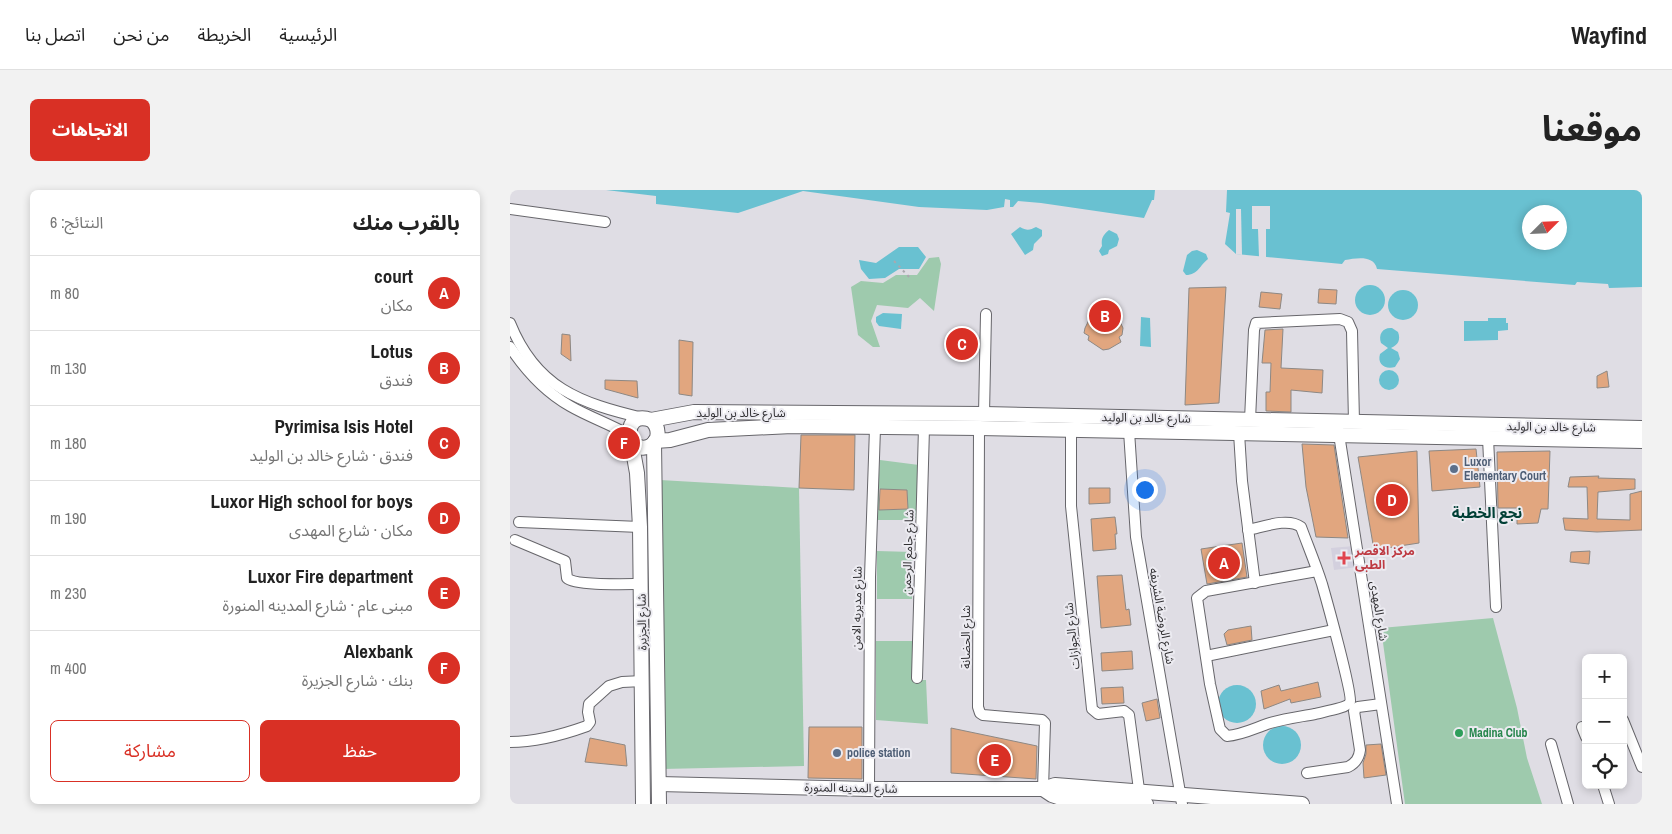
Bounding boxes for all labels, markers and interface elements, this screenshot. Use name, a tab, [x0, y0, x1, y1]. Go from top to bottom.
text: Wayfind	[1571, 19, 1647, 51]
text: اتصل بنا	[25, 22, 85, 47]
text: من نحن	[113, 22, 169, 47]
text: الخريطة	[197, 22, 251, 47]
text: الرئيسية	[279, 22, 337, 47]
button: الاتجاهات	[30, 99, 150, 161]
text: موقعنا	[1542, 105, 1642, 152]
north arrow	[1522, 205, 1567, 250]
text: بالقرب منك	[353, 208, 460, 237]
text: النتائج: 6	[50, 211, 103, 233]
text: court	[374, 263, 413, 289]
text: 80 m	[50, 282, 79, 304]
text: A	[439, 282, 449, 304]
text: مكان	[381, 294, 413, 316]
pin: B	[1089, 297, 1121, 335]
pin: C	[946, 325, 978, 363]
text: Lotus	[371, 338, 413, 364]
text: 130 m	[50, 357, 86, 379]
text: B	[439, 357, 449, 379]
text: فندق	[379, 369, 413, 391]
street label: شارع خالد بن الوليد	[696, 405, 786, 422]
street label: شارع خالد بن الوليد	[1101, 409, 1191, 428]
text: Pyrimisa Isis Hotel	[274, 413, 413, 439]
street label: شارع خالد بن الوليد	[1506, 418, 1596, 437]
pin: F	[608, 424, 640, 462]
text: 180 m	[50, 432, 86, 454]
text: C	[439, 432, 449, 454]
text: فندق · شارع خالد بن الوليد	[249, 444, 413, 466]
place label: Luxor Elementary Court	[1464, 454, 1547, 484]
marker: Luxor Elementary Court	[1448, 463, 1460, 475]
your location	[1132, 477, 1158, 503]
pin: D	[1376, 481, 1408, 519]
text: Luxor High school for boys	[210, 488, 413, 514]
district label: نجع الخطبة	[1452, 502, 1522, 524]
text: 190 m	[50, 507, 86, 529]
text: D	[439, 507, 449, 529]
street label: شارع جامع الرحمن	[899, 509, 918, 595]
text: مكان · شارع المهدى	[289, 519, 413, 541]
place label: مركز الاقصر الطبى	[1354, 543, 1415, 573]
pin: A	[1208, 544, 1240, 582]
marker: مركز الاقصر الطبى	[1337, 551, 1351, 565]
text: Luxor Fire department	[248, 563, 413, 589]
street label: شارع مديريه الامن	[848, 566, 867, 650]
street label: شارع الروضة الشريفه	[1145, 567, 1178, 666]
street label: شارع المهدى	[1365, 580, 1392, 642]
text: 230 m	[50, 582, 86, 604]
text: E	[440, 582, 448, 604]
street label: شارع الجزيرة	[634, 593, 651, 651]
text: مبنى عام · شارع المدينه المنورة	[223, 594, 413, 616]
street label: شارع الجوازات	[1061, 602, 1084, 670]
street label: شارع الحضانة	[958, 605, 975, 669]
text: Alexbank	[344, 638, 413, 664]
map controls	[1582, 654, 1627, 789]
button: +	[1582, 654, 1627, 699]
text: 400 m	[50, 657, 86, 679]
text: F	[440, 657, 448, 679]
text: بنك · شارع الجزيرة	[302, 669, 413, 691]
button: −	[1582, 699, 1627, 744]
button: مشاركة	[50, 720, 250, 782]
button: حفظ	[260, 720, 460, 782]
place label: Madina Club	[1469, 725, 1528, 741]
marker: Madina Club	[1453, 727, 1465, 739]
pin: E	[979, 741, 1011, 779]
button: locate	[1582, 744, 1627, 789]
place label: police station	[847, 745, 910, 761]
marker: police station	[831, 747, 843, 759]
street label: شارع المدينه المنورة	[804, 779, 898, 798]

